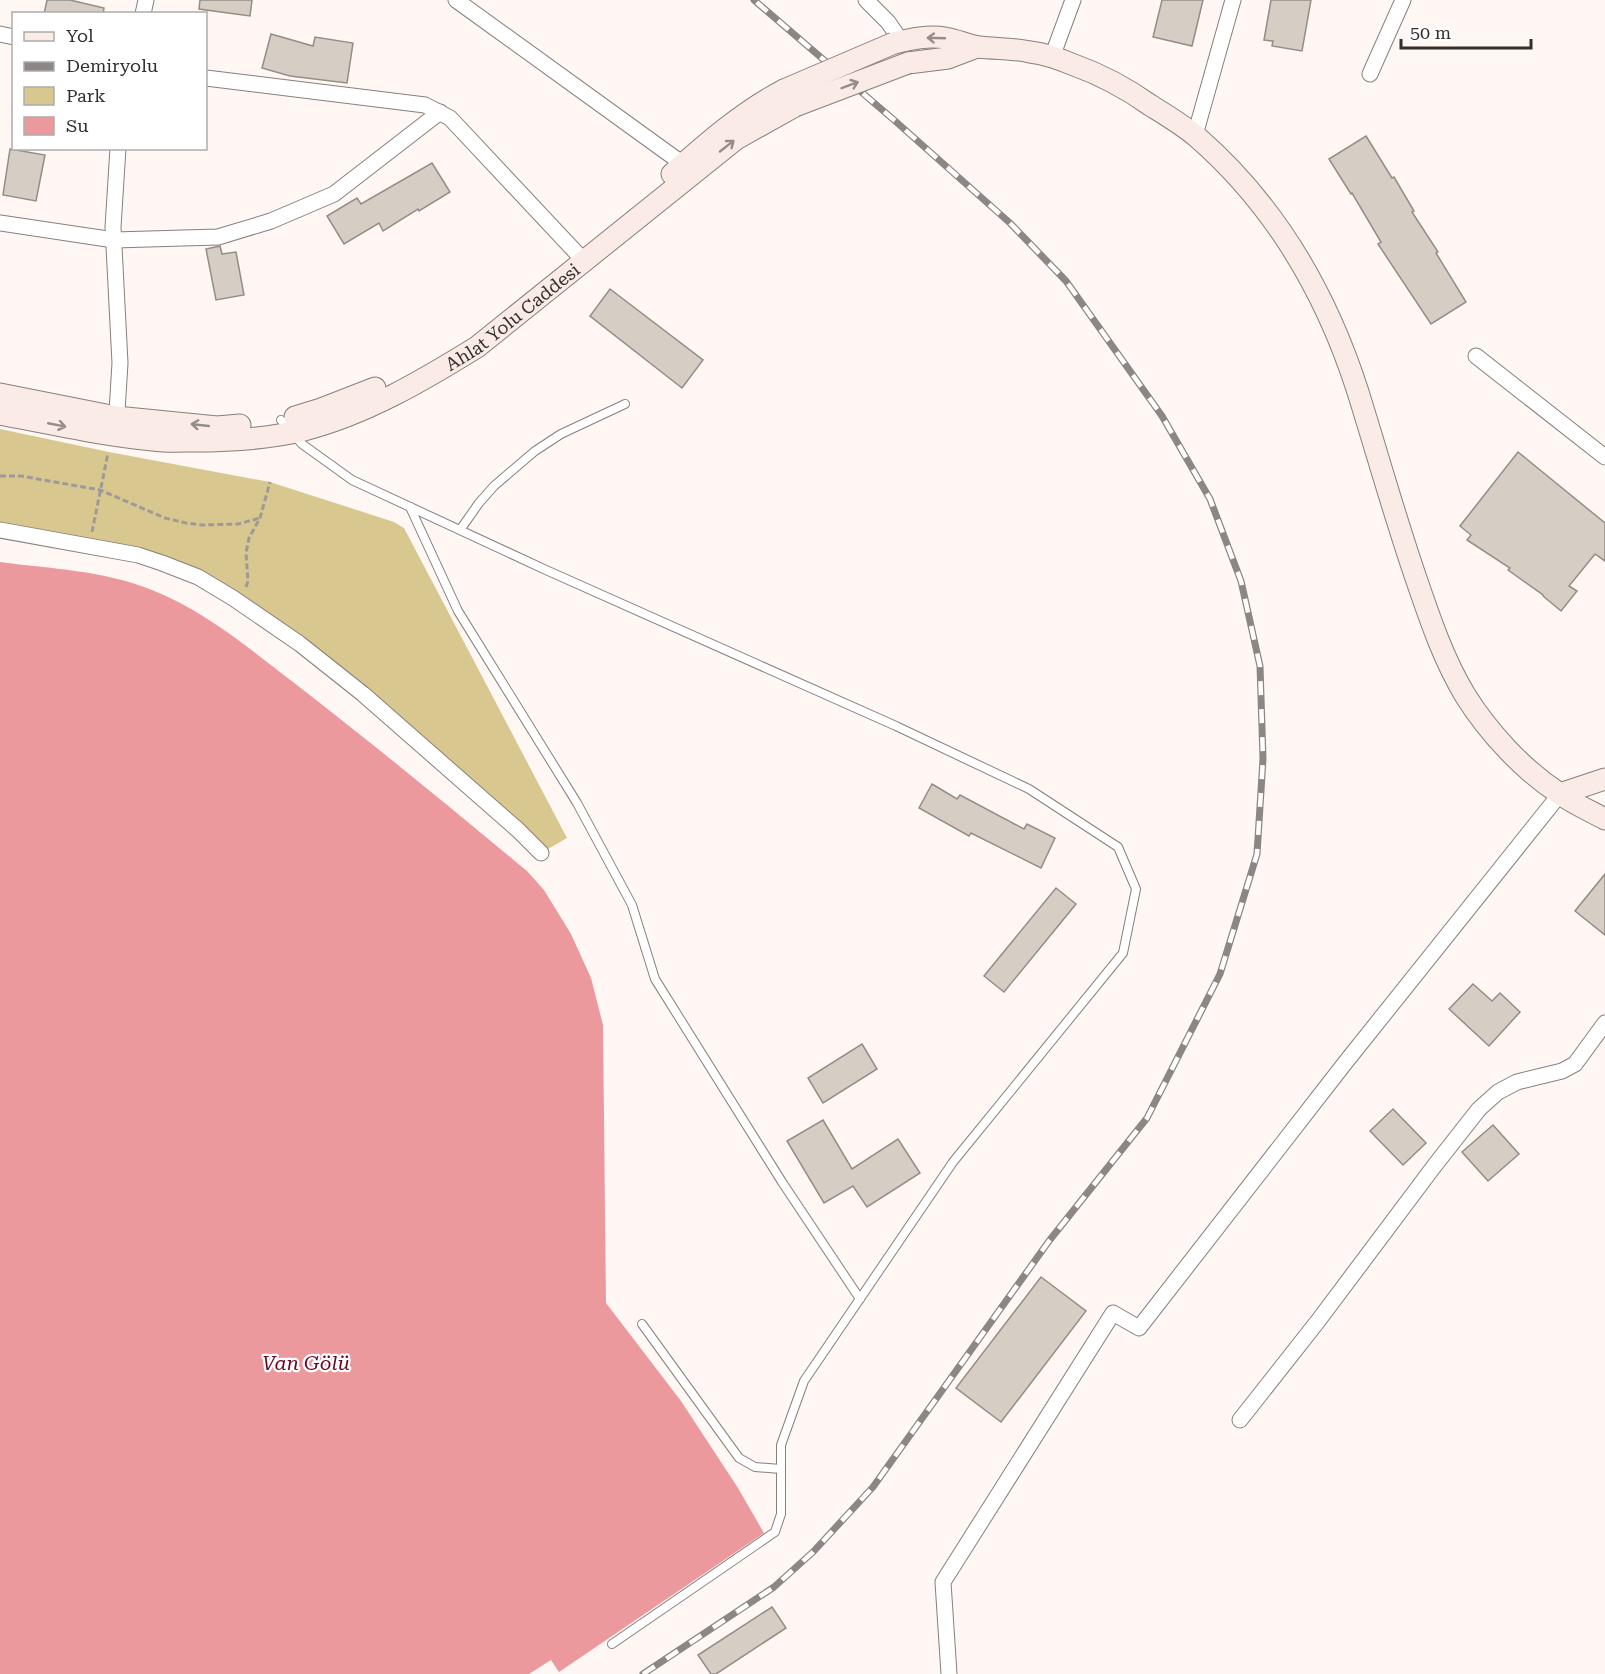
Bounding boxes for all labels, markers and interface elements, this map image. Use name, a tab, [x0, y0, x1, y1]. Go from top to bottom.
legend	[12, 12, 207, 150]
scale bar	[1401, 12, 1532, 50]
text: 50 m	[1410, 22, 1451, 43]
text: Yol	[66, 25, 94, 46]
one-way arrow	[927, 32, 947, 43]
text: Demiryolu	[66, 55, 158, 76]
one-way arrow	[840, 78, 858, 89]
text: Park	[66, 85, 106, 106]
text: Su	[66, 115, 88, 136]
one-way arrow	[719, 140, 735, 153]
street label: Ahlat Yolu Caddesi	[441, 258, 584, 375]
one-way arrow	[191, 419, 211, 430]
one-way arrow	[47, 420, 67, 431]
water label: Van Gölü	[262, 1351, 350, 1375]

